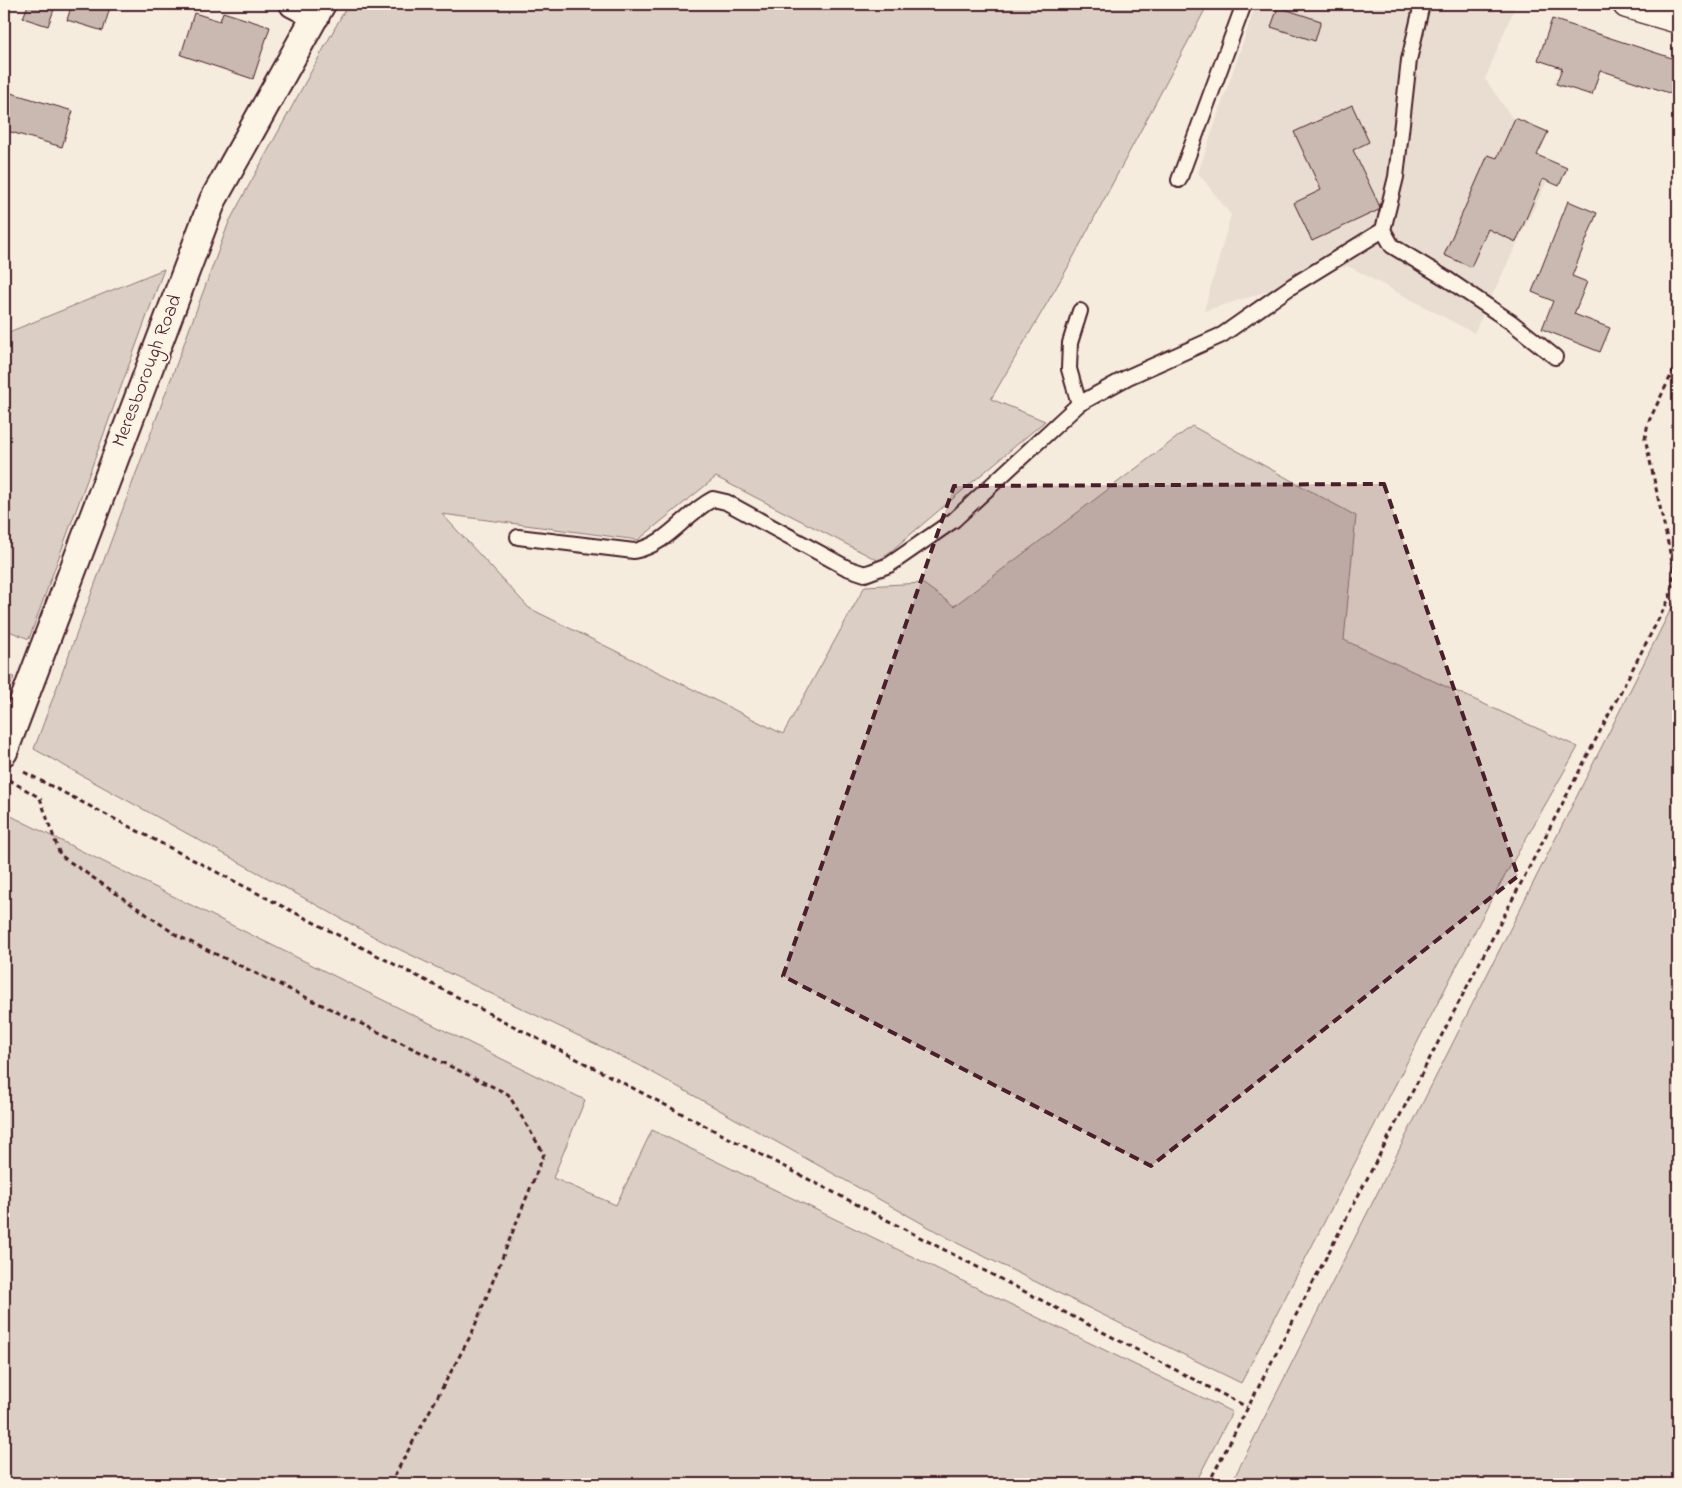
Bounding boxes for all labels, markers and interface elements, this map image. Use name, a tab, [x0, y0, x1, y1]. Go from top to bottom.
street label: Meresborough Road	[106, 290, 191, 452]

